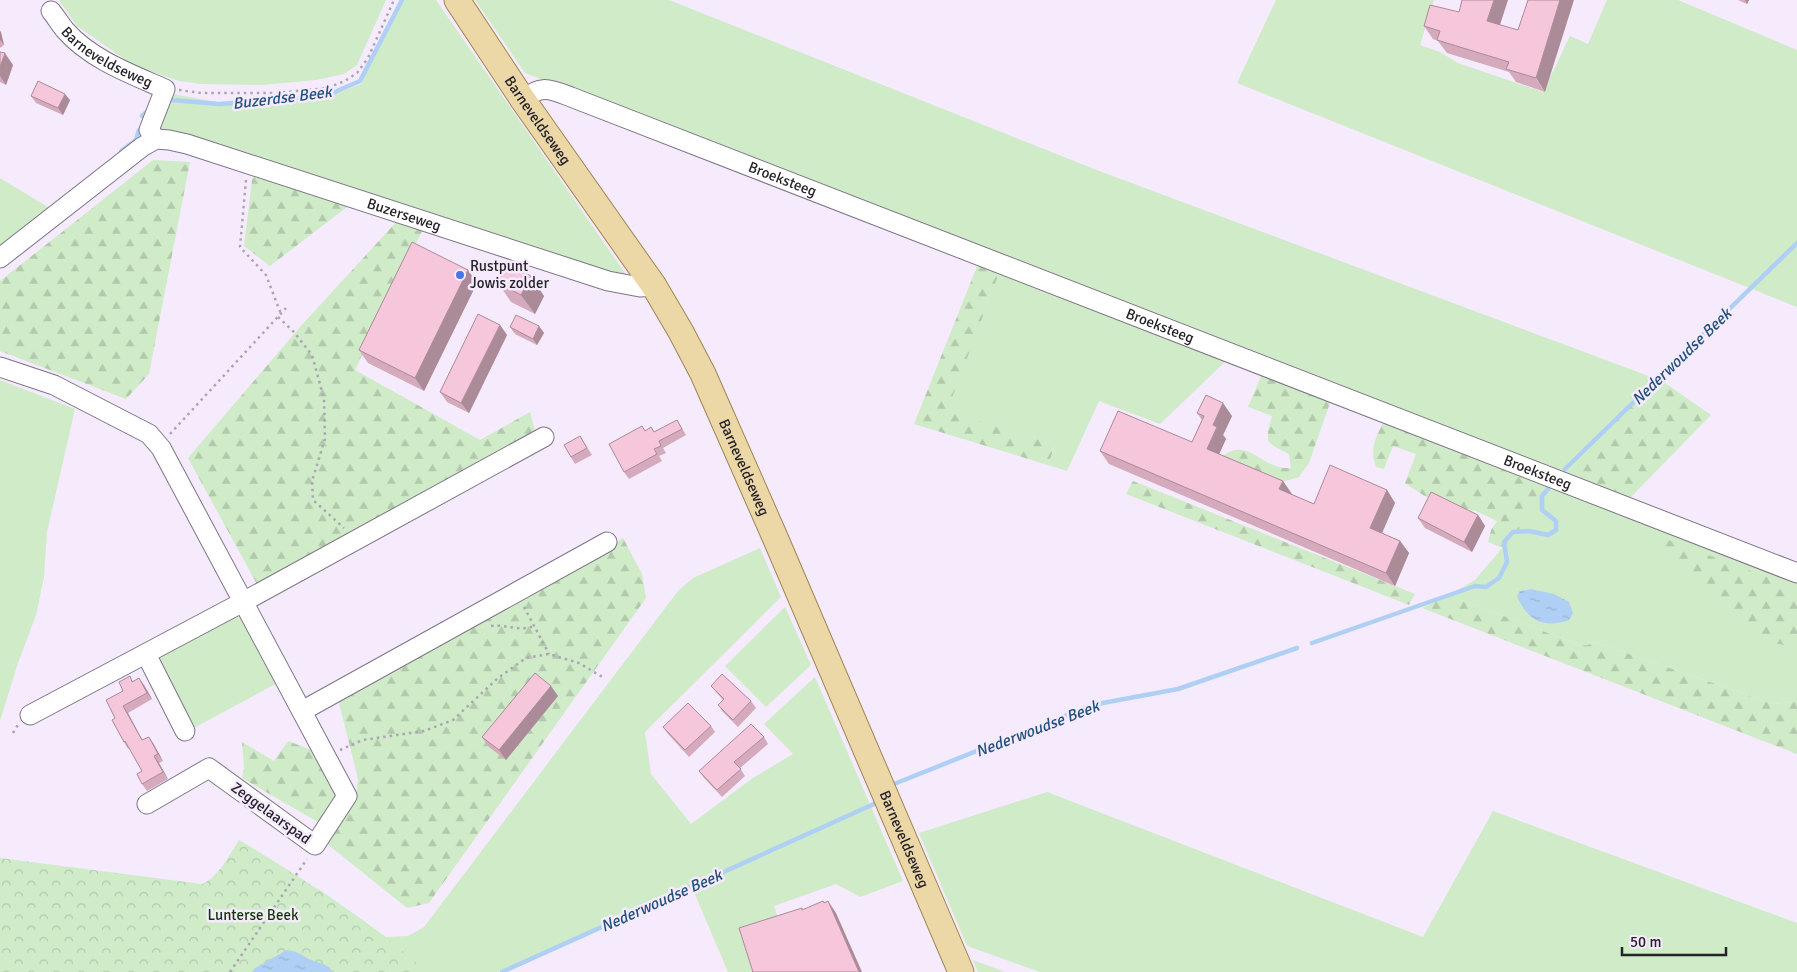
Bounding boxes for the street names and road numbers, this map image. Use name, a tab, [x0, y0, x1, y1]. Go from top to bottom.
street label: Barneveldseweg	[57, 23, 155, 92]
street label: Barneveldseweg	[501, 73, 575, 168]
street label: Broeksteeg	[746, 158, 819, 200]
street label: Buzerseweg	[365, 194, 443, 235]
street label: Broeksteeg	[1123, 304, 1197, 347]
street label: Barneveldseweg	[715, 416, 773, 519]
street label: Broeksteeg	[1501, 451, 1574, 494]
street label: Zeggelaarspad	[228, 778, 314, 848]
street label: Barneveldseweg	[875, 788, 933, 891]

